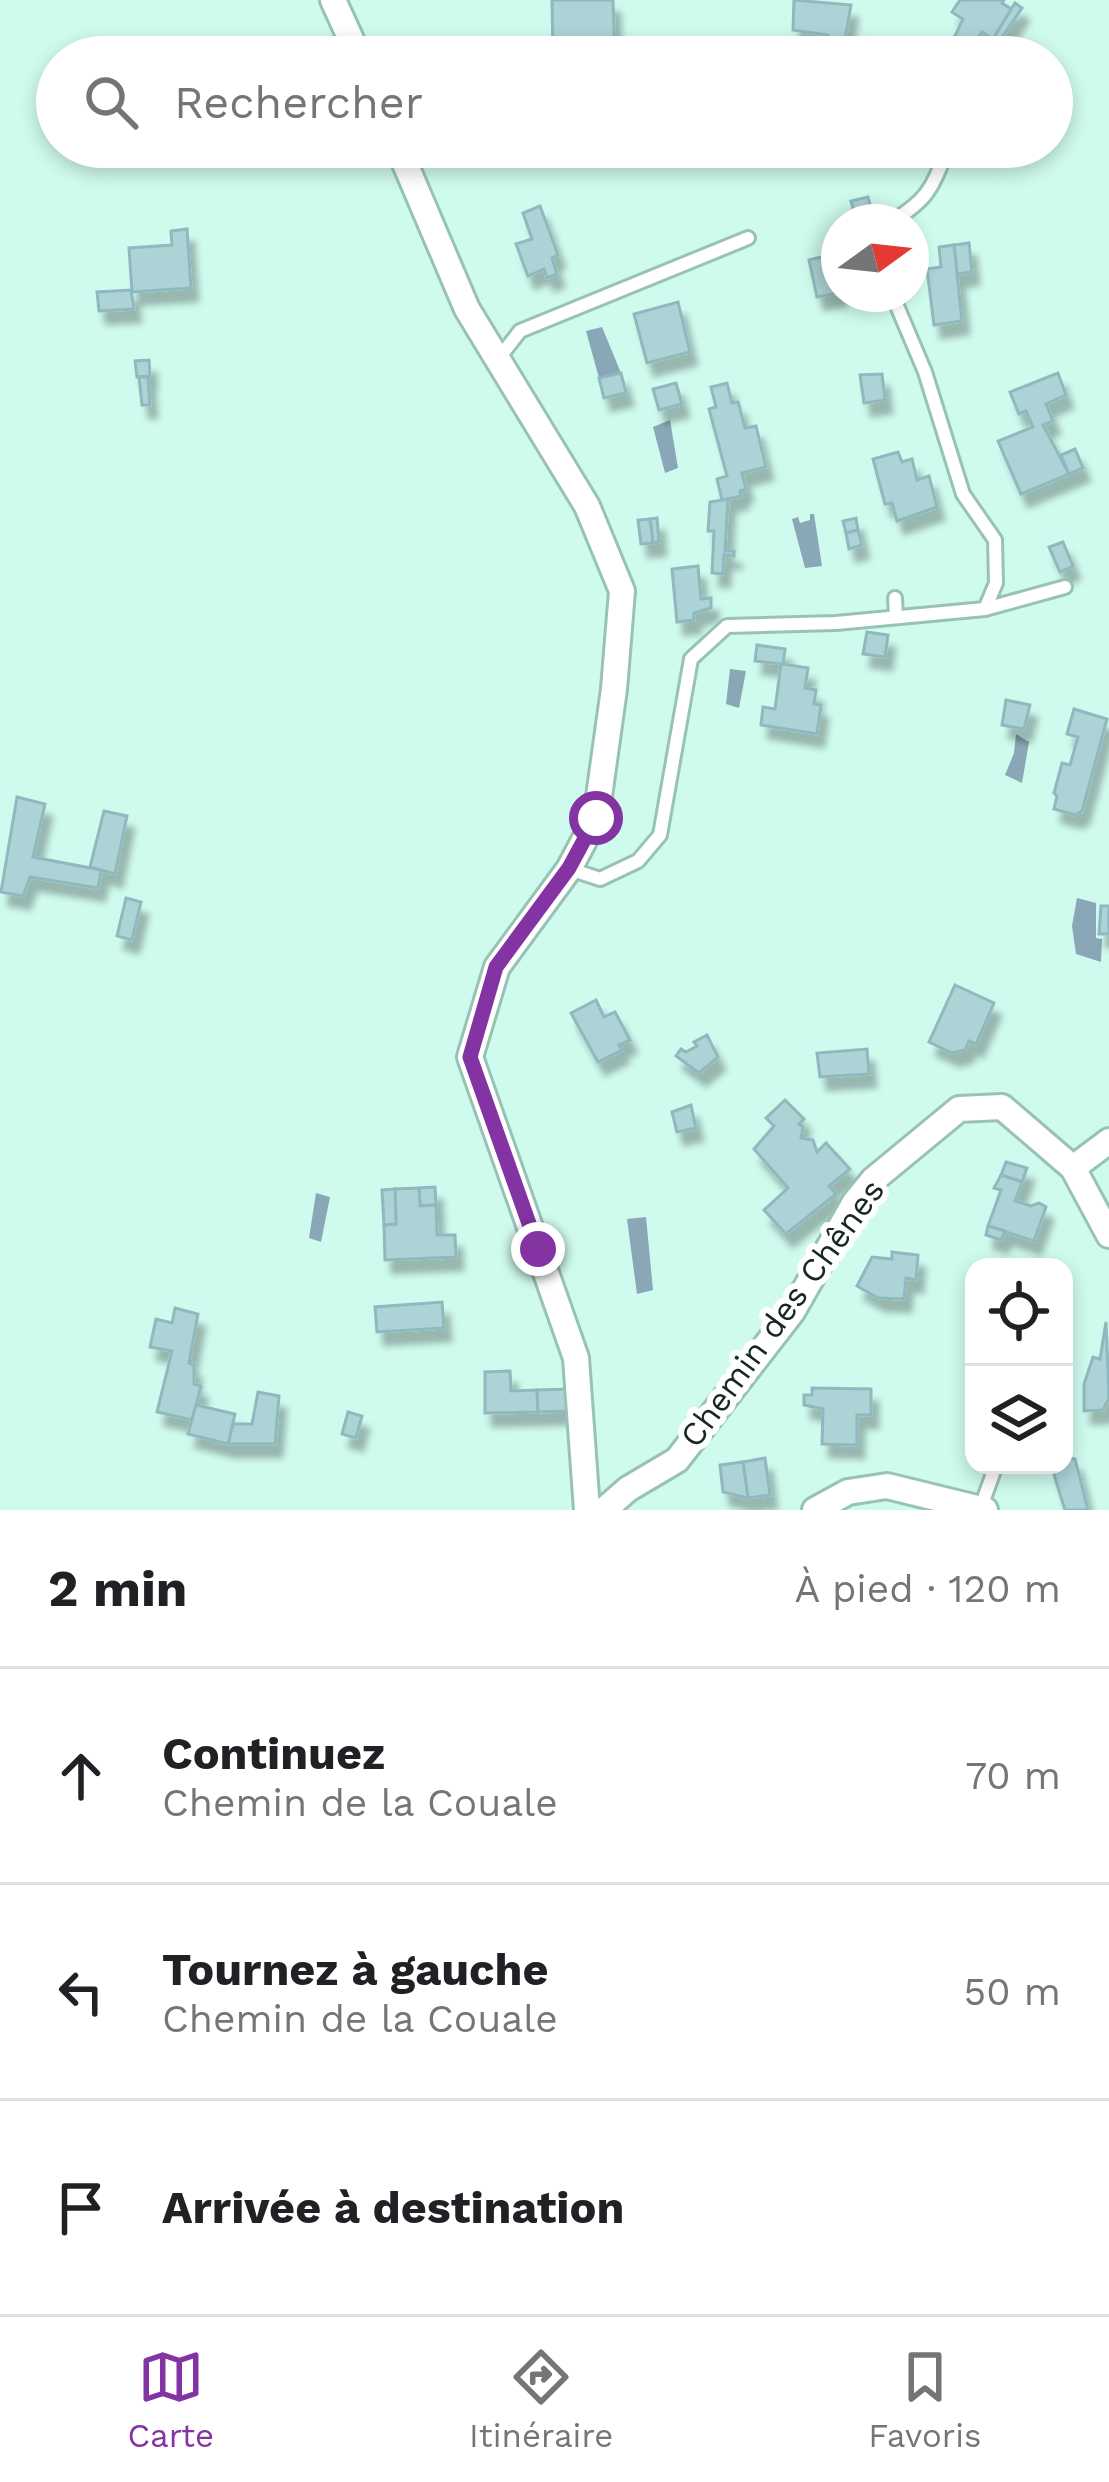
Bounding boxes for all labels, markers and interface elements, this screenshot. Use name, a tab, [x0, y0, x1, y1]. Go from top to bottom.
search box	[36, 36, 1073, 168]
icon: search	[78, 69, 144, 135]
text: Rechercher	[174, 76, 423, 129]
north arrow	[821, 204, 929, 312]
route start	[569, 791, 623, 845]
street label: Chemin des Chênes	[672, 1172, 892, 1454]
route end	[511, 1222, 565, 1276]
map controls	[965, 1258, 1073, 1474]
button: locate	[965, 1258, 1073, 1366]
button: layers	[965, 1366, 1073, 1474]
text: 2 min	[48, 1559, 187, 1618]
text: À pied · 120 m	[794, 1566, 1061, 1611]
text: Continuez	[162, 1727, 385, 1780]
icon: ahead	[48, 1743, 114, 1809]
text: 70 m	[965, 1753, 1061, 1798]
text: Chemin de la Couale	[162, 1780, 558, 1825]
text: Tournez à gauche	[162, 1943, 549, 1996]
icon: left	[48, 1959, 114, 2025]
text: 50 m	[964, 1969, 1061, 2014]
text: Chemin de la Couale	[162, 1996, 558, 2041]
icon: arrive	[48, 2175, 114, 2241]
text: Arrivée à destination	[162, 2181, 624, 2234]
tab: Carte	[127, 2344, 214, 2455]
tab: Itinéraire	[469, 2344, 613, 2455]
tab: Favoris	[868, 2344, 982, 2455]

